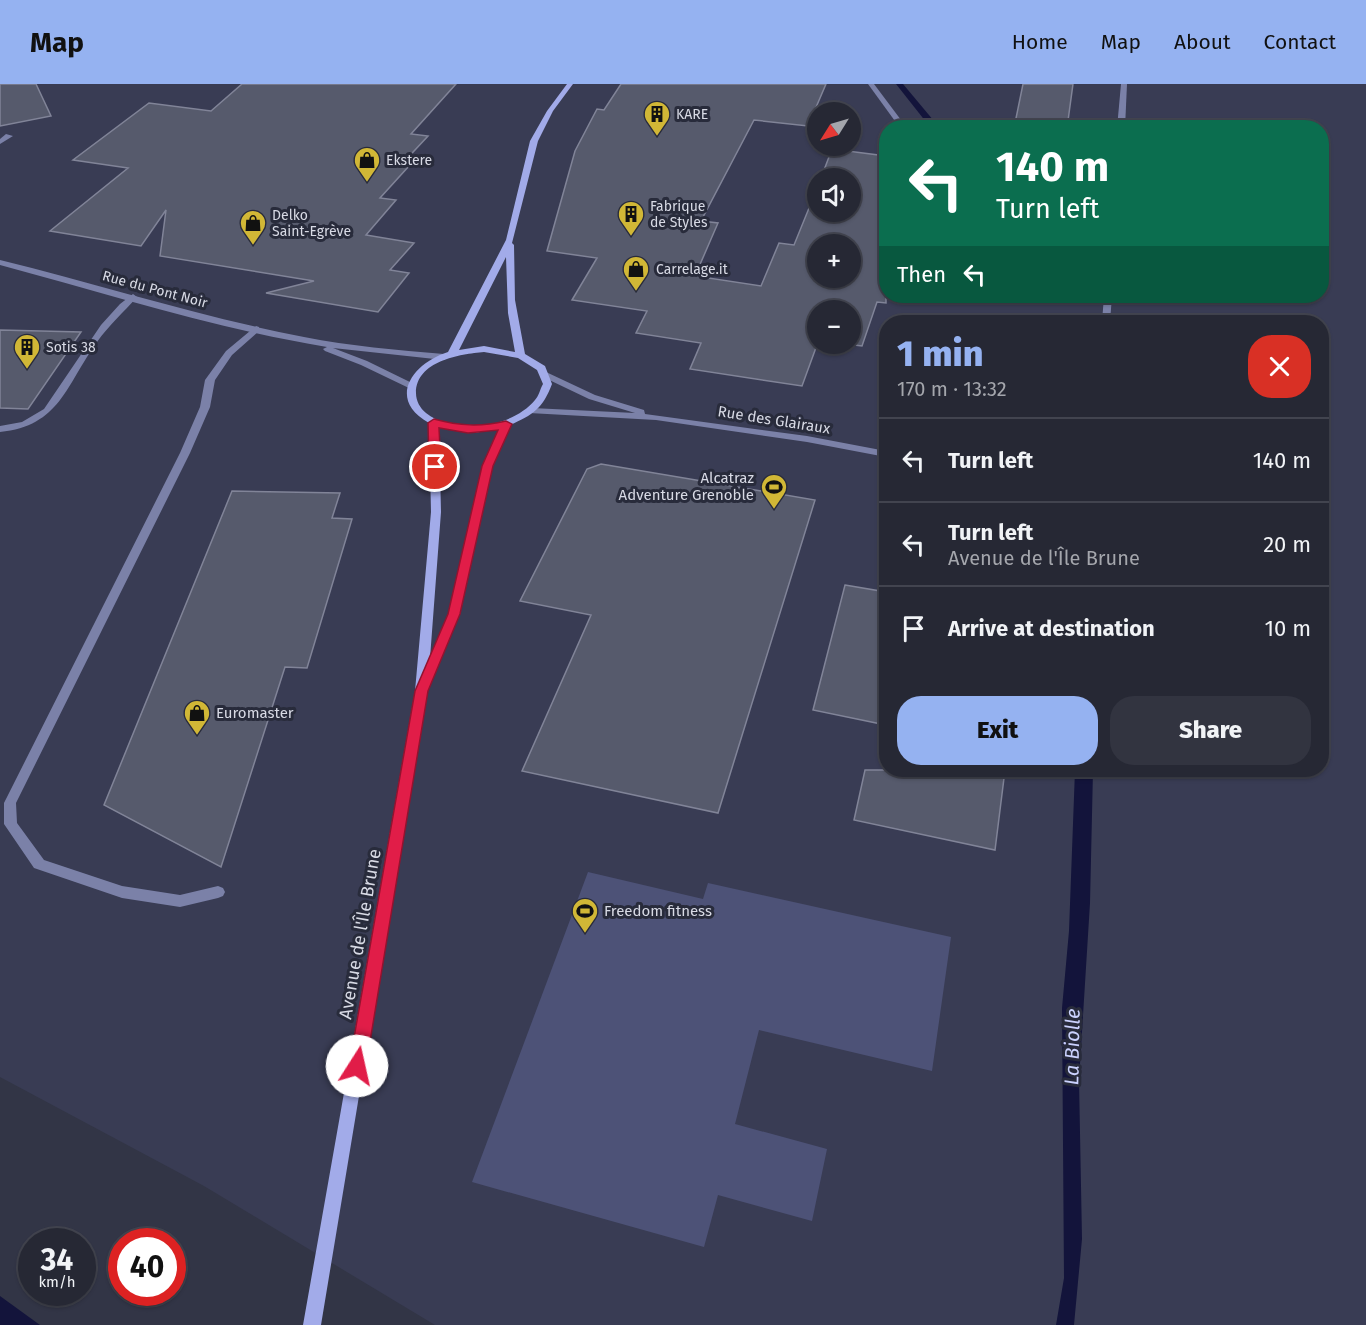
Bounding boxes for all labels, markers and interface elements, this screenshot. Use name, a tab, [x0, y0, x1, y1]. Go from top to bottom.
text: Map	[30, 26, 84, 59]
text: Home	[1012, 29, 1068, 55]
text: Map	[1101, 29, 1141, 55]
text: About	[1174, 29, 1231, 55]
text: Contact	[1264, 29, 1336, 55]
building icon: KARE	[642, 99, 672, 137]
north arrow	[807, 102, 861, 156]
map controls	[807, 102, 861, 354]
place label: KARE	[676, 106, 708, 123]
text: 140 m	[996, 142, 1109, 192]
icon: left	[897, 144, 975, 222]
shop icon: Ekstere	[352, 145, 382, 183]
place label: Ekstere	[386, 152, 432, 169]
button: sound	[807, 168, 861, 222]
text: Turn left	[996, 193, 1099, 225]
place label: Fabrique de Styles	[650, 198, 708, 231]
building icon: Fabrique de Styles	[616, 199, 646, 237]
place label: Delko Saint-Egrève	[272, 207, 351, 240]
shop icon: Delko Saint-Egrève	[238, 208, 268, 246]
button: +	[807, 234, 861, 288]
shop icon: Carrelage.it	[621, 254, 651, 292]
icon: left	[958, 258, 991, 291]
place label: Carrelage.it	[656, 261, 729, 278]
text: Then	[897, 261, 946, 288]
street label: Rue du Pont Noir	[100, 267, 210, 312]
button: −	[807, 300, 861, 354]
building icon: Sotis 38	[12, 332, 42, 370]
text: 1 min	[897, 332, 983, 376]
button: close	[1248, 335, 1311, 398]
place label: Sotis 38	[46, 339, 96, 356]
text: 170 m · 13:32	[897, 377, 1007, 401]
street label: Rue des Glairaux	[716, 402, 832, 438]
pin	[409, 441, 460, 492]
icon: left	[897, 444, 930, 477]
text: Turn left	[948, 447, 1033, 474]
text: 140 m	[1253, 447, 1311, 474]
icon: arrive	[418, 450, 451, 483]
place label: Alcatraz Adventure Grenoble	[619, 469, 754, 504]
sports icon: Alcatraz Adventure Grenoble	[759, 472, 789, 510]
text: Turn left	[948, 519, 1033, 546]
icon: left	[897, 528, 930, 561]
text: 20 m	[1263, 531, 1311, 558]
text: Avenue de l'Île Brune	[948, 546, 1140, 570]
icon: arrive	[897, 612, 930, 645]
text: Arrive at destination	[948, 615, 1155, 642]
text: 10 m	[1265, 615, 1311, 642]
button: Exit	[897, 696, 1098, 765]
button: Share	[1110, 696, 1311, 765]
shop icon: Euromaster	[182, 698, 212, 736]
place label: Euromaster	[216, 704, 294, 722]
street label: Avenue de l'Île Brune	[334, 847, 386, 1021]
sports icon: Freedom fitness	[570, 896, 600, 934]
place label: Freedom fitness	[604, 902, 712, 920]
water label: La Biolle	[1059, 1008, 1085, 1086]
position arrow	[325, 1034, 389, 1098]
speed limit sign: 40	[108, 1228, 186, 1306]
text: 34	[41, 1242, 73, 1278]
text: km/h	[38, 1273, 76, 1291]

